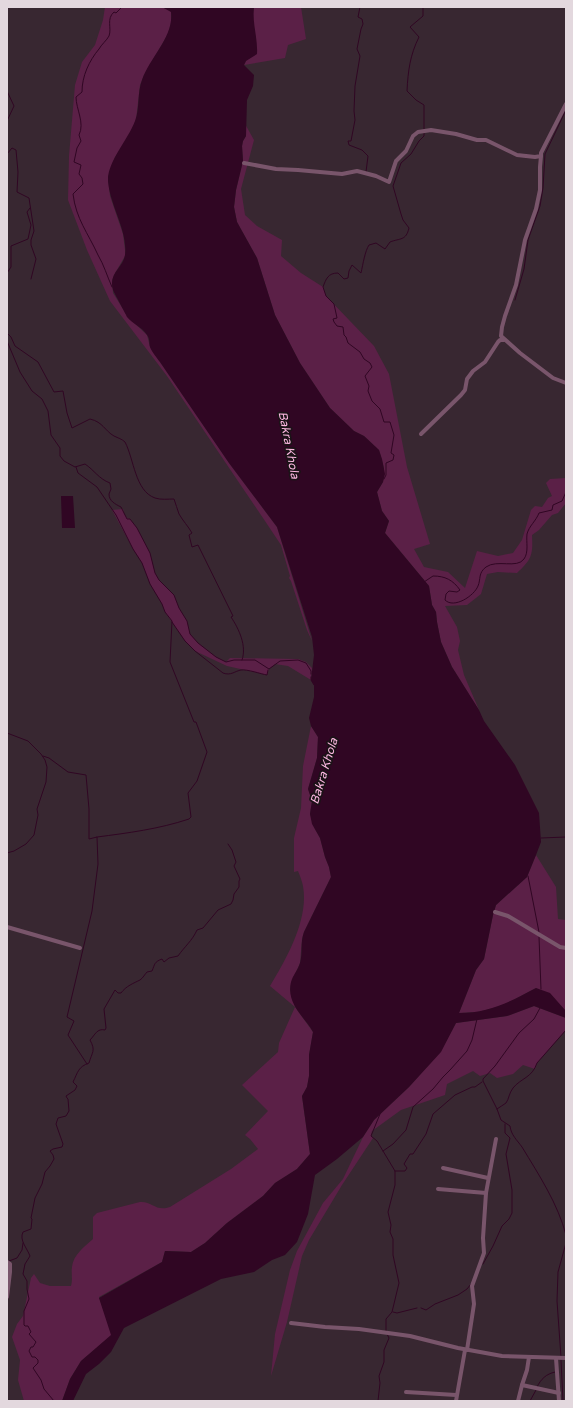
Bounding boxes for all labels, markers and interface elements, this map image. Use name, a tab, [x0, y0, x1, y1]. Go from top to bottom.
water label: Bakra Khola	[276, 410, 302, 480]
water label: Bakra Khola	[307, 736, 341, 806]

